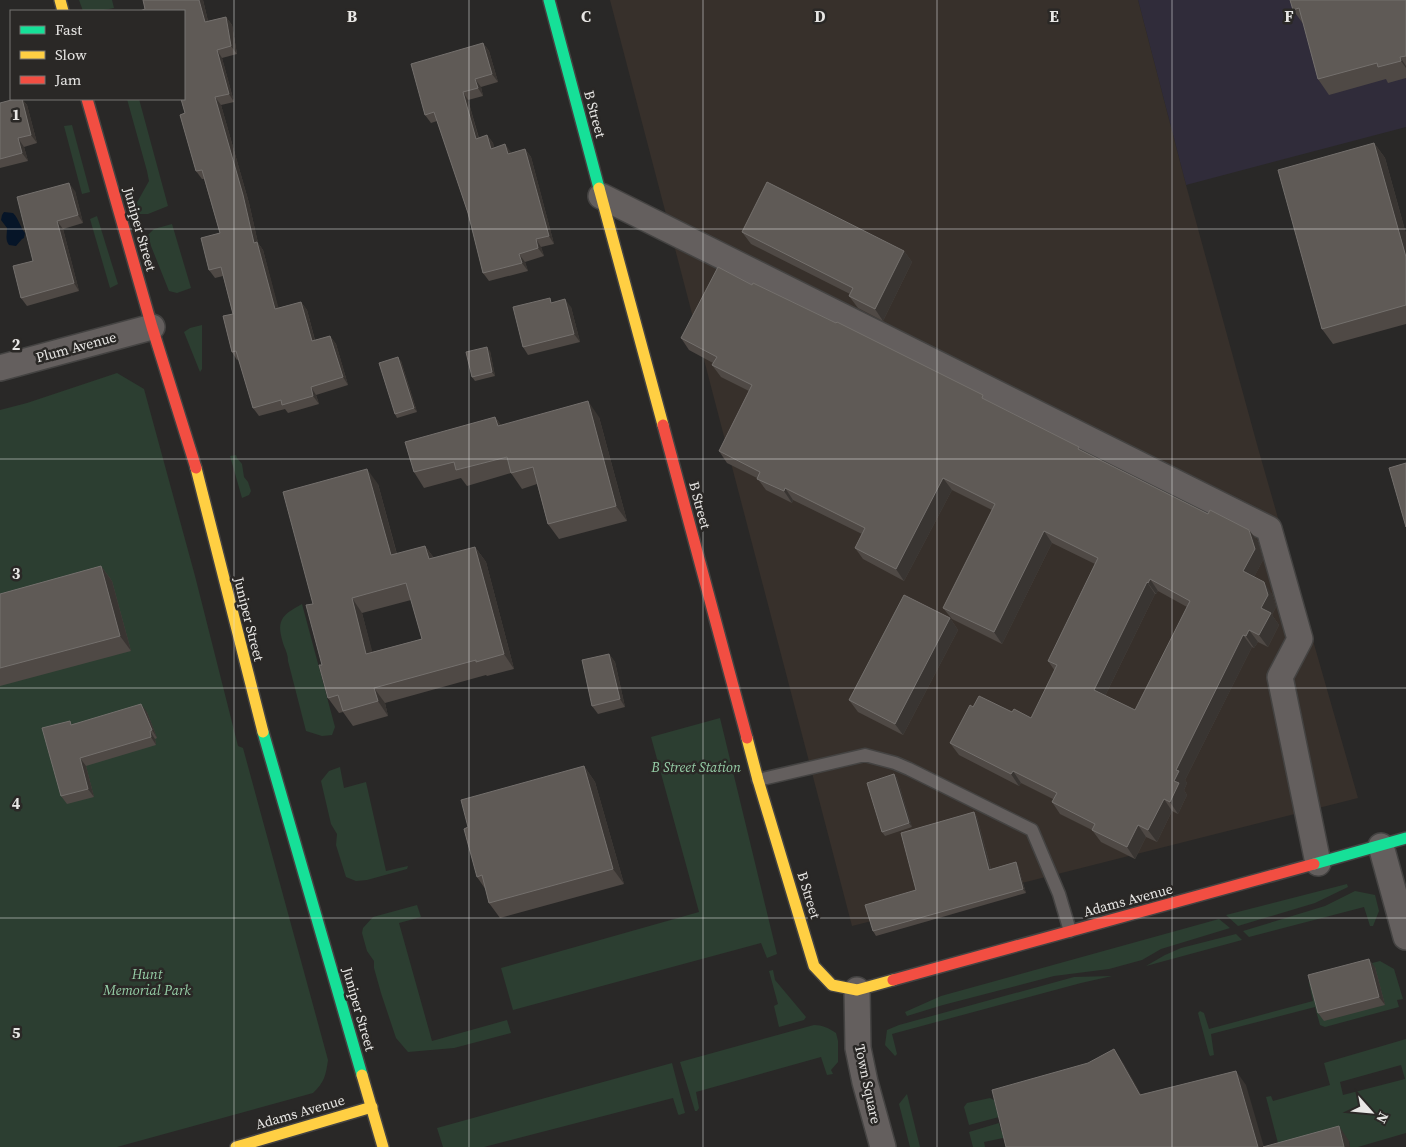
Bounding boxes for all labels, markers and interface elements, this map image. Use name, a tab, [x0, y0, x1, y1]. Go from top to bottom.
text: B	[347, 5, 358, 27]
text: C	[581, 5, 591, 27]
text: D	[814, 5, 826, 27]
text: E	[1049, 5, 1059, 27]
text: F	[1284, 5, 1294, 27]
legend	[10, 10, 185, 100]
text: Fast	[55, 19, 82, 40]
text: Slow	[55, 44, 87, 65]
text: Jam	[54, 69, 82, 90]
street label: B Street	[579, 88, 611, 140]
text: 1	[12, 103, 20, 125]
street label: Juniper Street	[118, 184, 162, 274]
street label: Plum Avenue	[34, 327, 118, 367]
text: 2	[12, 333, 21, 355]
street label: B Street	[684, 479, 716, 531]
text: 3	[12, 562, 21, 584]
street label: Juniper Street	[229, 574, 269, 664]
park label: B Street Station	[650, 757, 741, 777]
text: 4	[12, 792, 21, 814]
street label: B Street	[792, 869, 826, 921]
street label: Adams Avenue	[1081, 878, 1175, 922]
park label: Hunt Memorial Park	[102, 964, 191, 1000]
street label: Juniper Street	[337, 964, 381, 1054]
text: 5	[12, 1021, 21, 1043]
street label: Town Square	[850, 1042, 886, 1126]
north arrow	[1346, 1087, 1396, 1137]
street label: Adams Avenue	[253, 1090, 347, 1134]
text: N	[1371, 1109, 1394, 1127]

